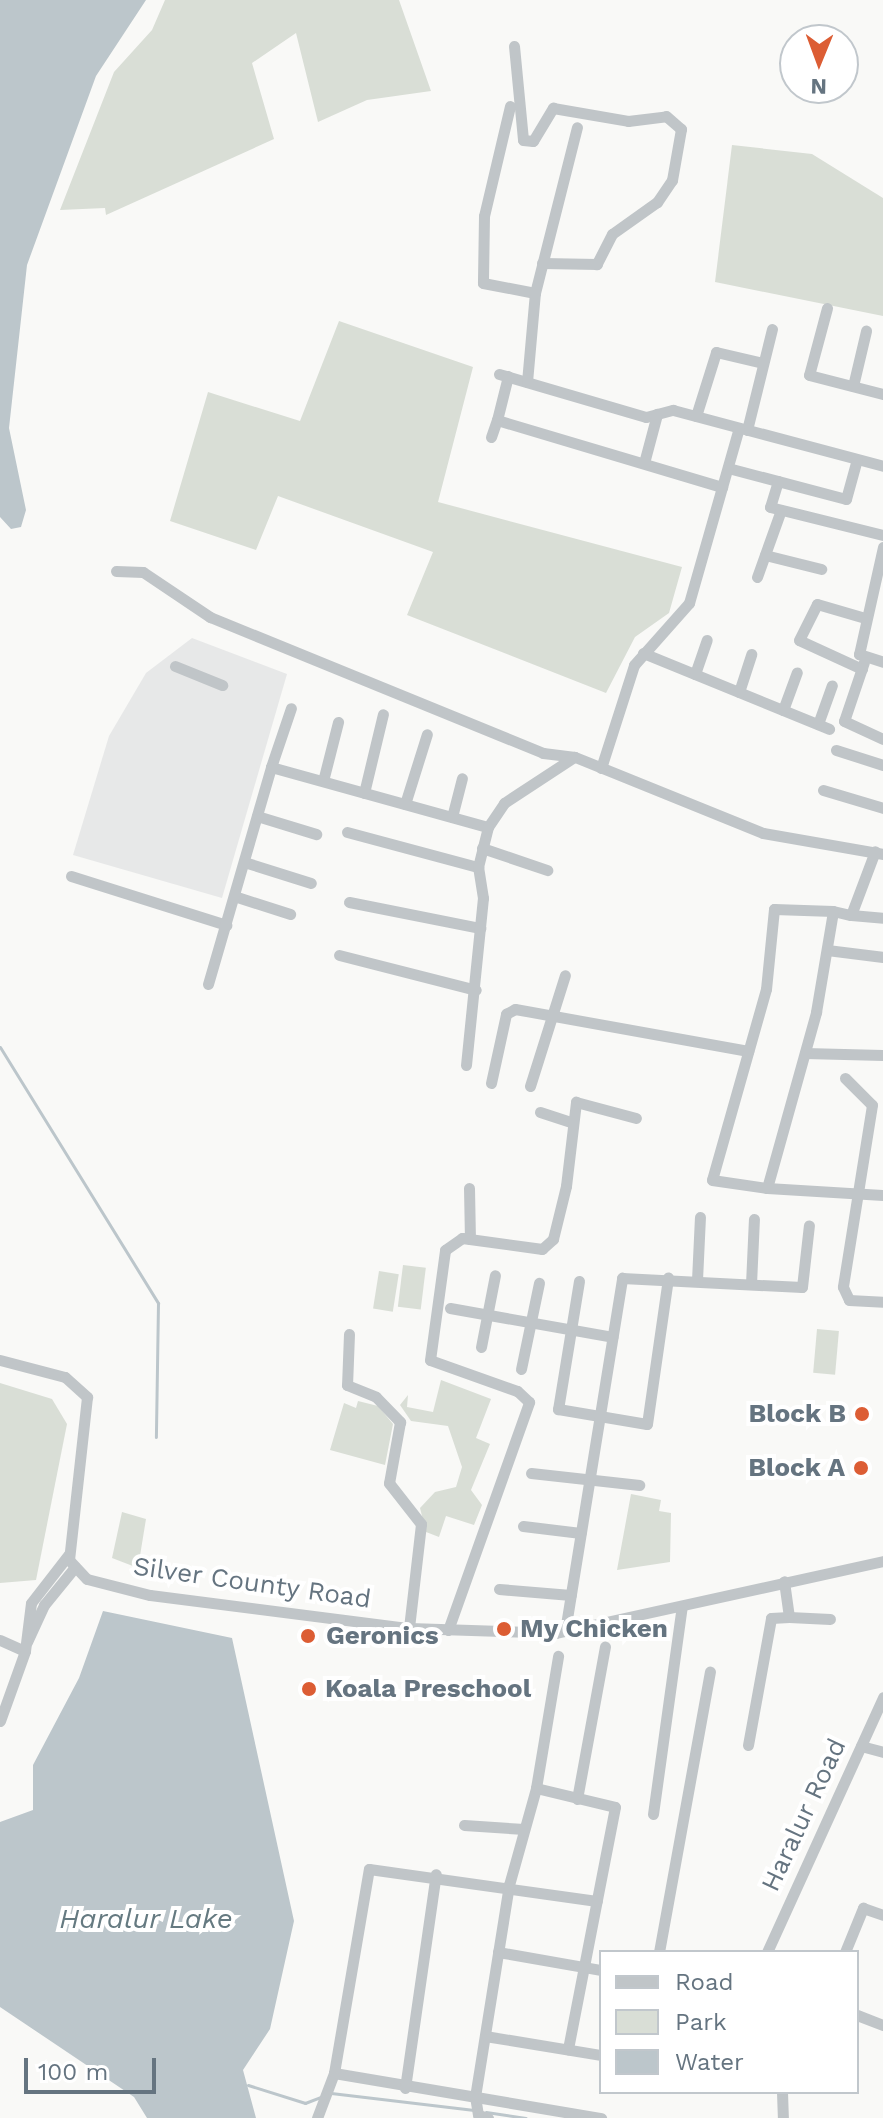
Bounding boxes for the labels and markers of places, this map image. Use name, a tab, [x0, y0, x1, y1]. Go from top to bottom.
place label: Block B	[748, 1398, 846, 1430]
marker: Block B	[853, 1405, 871, 1423]
place label: Block A	[747, 1452, 845, 1484]
marker: Block A	[852, 1459, 870, 1477]
place label: My Chicken	[520, 1613, 669, 1645]
place label: Geronics	[326, 1620, 439, 1652]
marker: My Chicken	[495, 1620, 513, 1638]
marker: Geronics	[297, 1625, 319, 1647]
place label: Koala Preschool	[325, 1673, 531, 1705]
marker: Koala Preschool	[300, 1680, 318, 1698]

